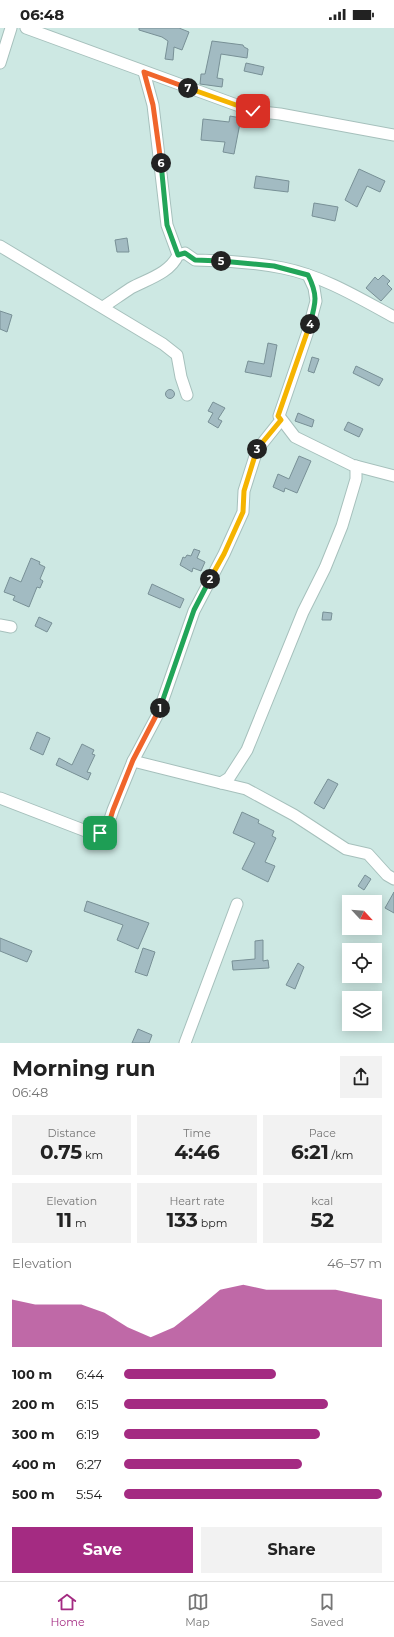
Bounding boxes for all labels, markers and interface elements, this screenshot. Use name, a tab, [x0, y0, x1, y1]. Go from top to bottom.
text: 06:48	[20, 5, 64, 24]
pin: 7	[178, 78, 198, 98]
text: 7	[185, 81, 191, 95]
pin	[236, 94, 270, 128]
icon: check	[242, 100, 264, 122]
pin: 6	[151, 153, 171, 173]
text: 6	[157, 156, 165, 170]
pin: 5	[211, 251, 231, 271]
text: 5	[218, 254, 224, 268]
pin: 4	[300, 314, 320, 334]
text: 4	[306, 317, 314, 331]
pin: 3	[247, 439, 267, 459]
text: 3	[254, 442, 260, 456]
pin: 2	[200, 569, 220, 589]
text: 2	[207, 572, 213, 586]
pin: 1	[150, 698, 170, 718]
text: 1	[158, 701, 162, 715]
pin	[83, 816, 117, 850]
icon: arrive	[89, 822, 111, 844]
north arrow	[342, 895, 382, 935]
map controls	[342, 895, 382, 1031]
button: locate	[342, 943, 382, 983]
button: layers	[342, 991, 382, 1031]
text: Morning run	[12, 1055, 155, 1082]
button: share	[340, 1056, 382, 1098]
text: 06:48	[12, 1084, 48, 1100]
text: Distance	[48, 1126, 96, 1140]
text: Time	[183, 1126, 211, 1140]
text: Pace	[309, 1126, 336, 1140]
text: 0.75	[40, 1140, 82, 1164]
text: 4:46	[174, 1140, 220, 1164]
text: 6:21	[291, 1140, 329, 1164]
text: km	[82, 1148, 103, 1162]
text: /km	[329, 1148, 354, 1162]
text: Elevation	[46, 1194, 97, 1208]
text: Heart rate	[169, 1194, 225, 1208]
text: kcal	[311, 1194, 333, 1208]
text: 11	[57, 1208, 72, 1232]
text: 133	[167, 1208, 198, 1232]
text: 52	[311, 1208, 334, 1232]
text: m	[72, 1216, 87, 1230]
text: bpm	[198, 1216, 227, 1230]
text: Elevation	[12, 1255, 72, 1271]
text: 46–57 m	[327, 1255, 382, 1271]
text: 100 m	[12, 1366, 52, 1382]
text: 6:44	[76, 1366, 104, 1382]
text: 200 m	[12, 1396, 55, 1412]
text: 6:15	[76, 1396, 99, 1412]
text: 300 m	[12, 1426, 55, 1442]
text: 6:19	[76, 1426, 99, 1442]
text: 400 m	[12, 1456, 56, 1472]
text: 6:27	[76, 1456, 102, 1472]
text: 500 m	[12, 1486, 55, 1502]
text: 5:54	[76, 1486, 102, 1502]
button: Save	[12, 1527, 193, 1573]
button: Share	[201, 1527, 382, 1573]
tab: Home	[50, 1591, 85, 1629]
tab: Map	[185, 1591, 210, 1629]
tab: Saved	[311, 1591, 344, 1629]

